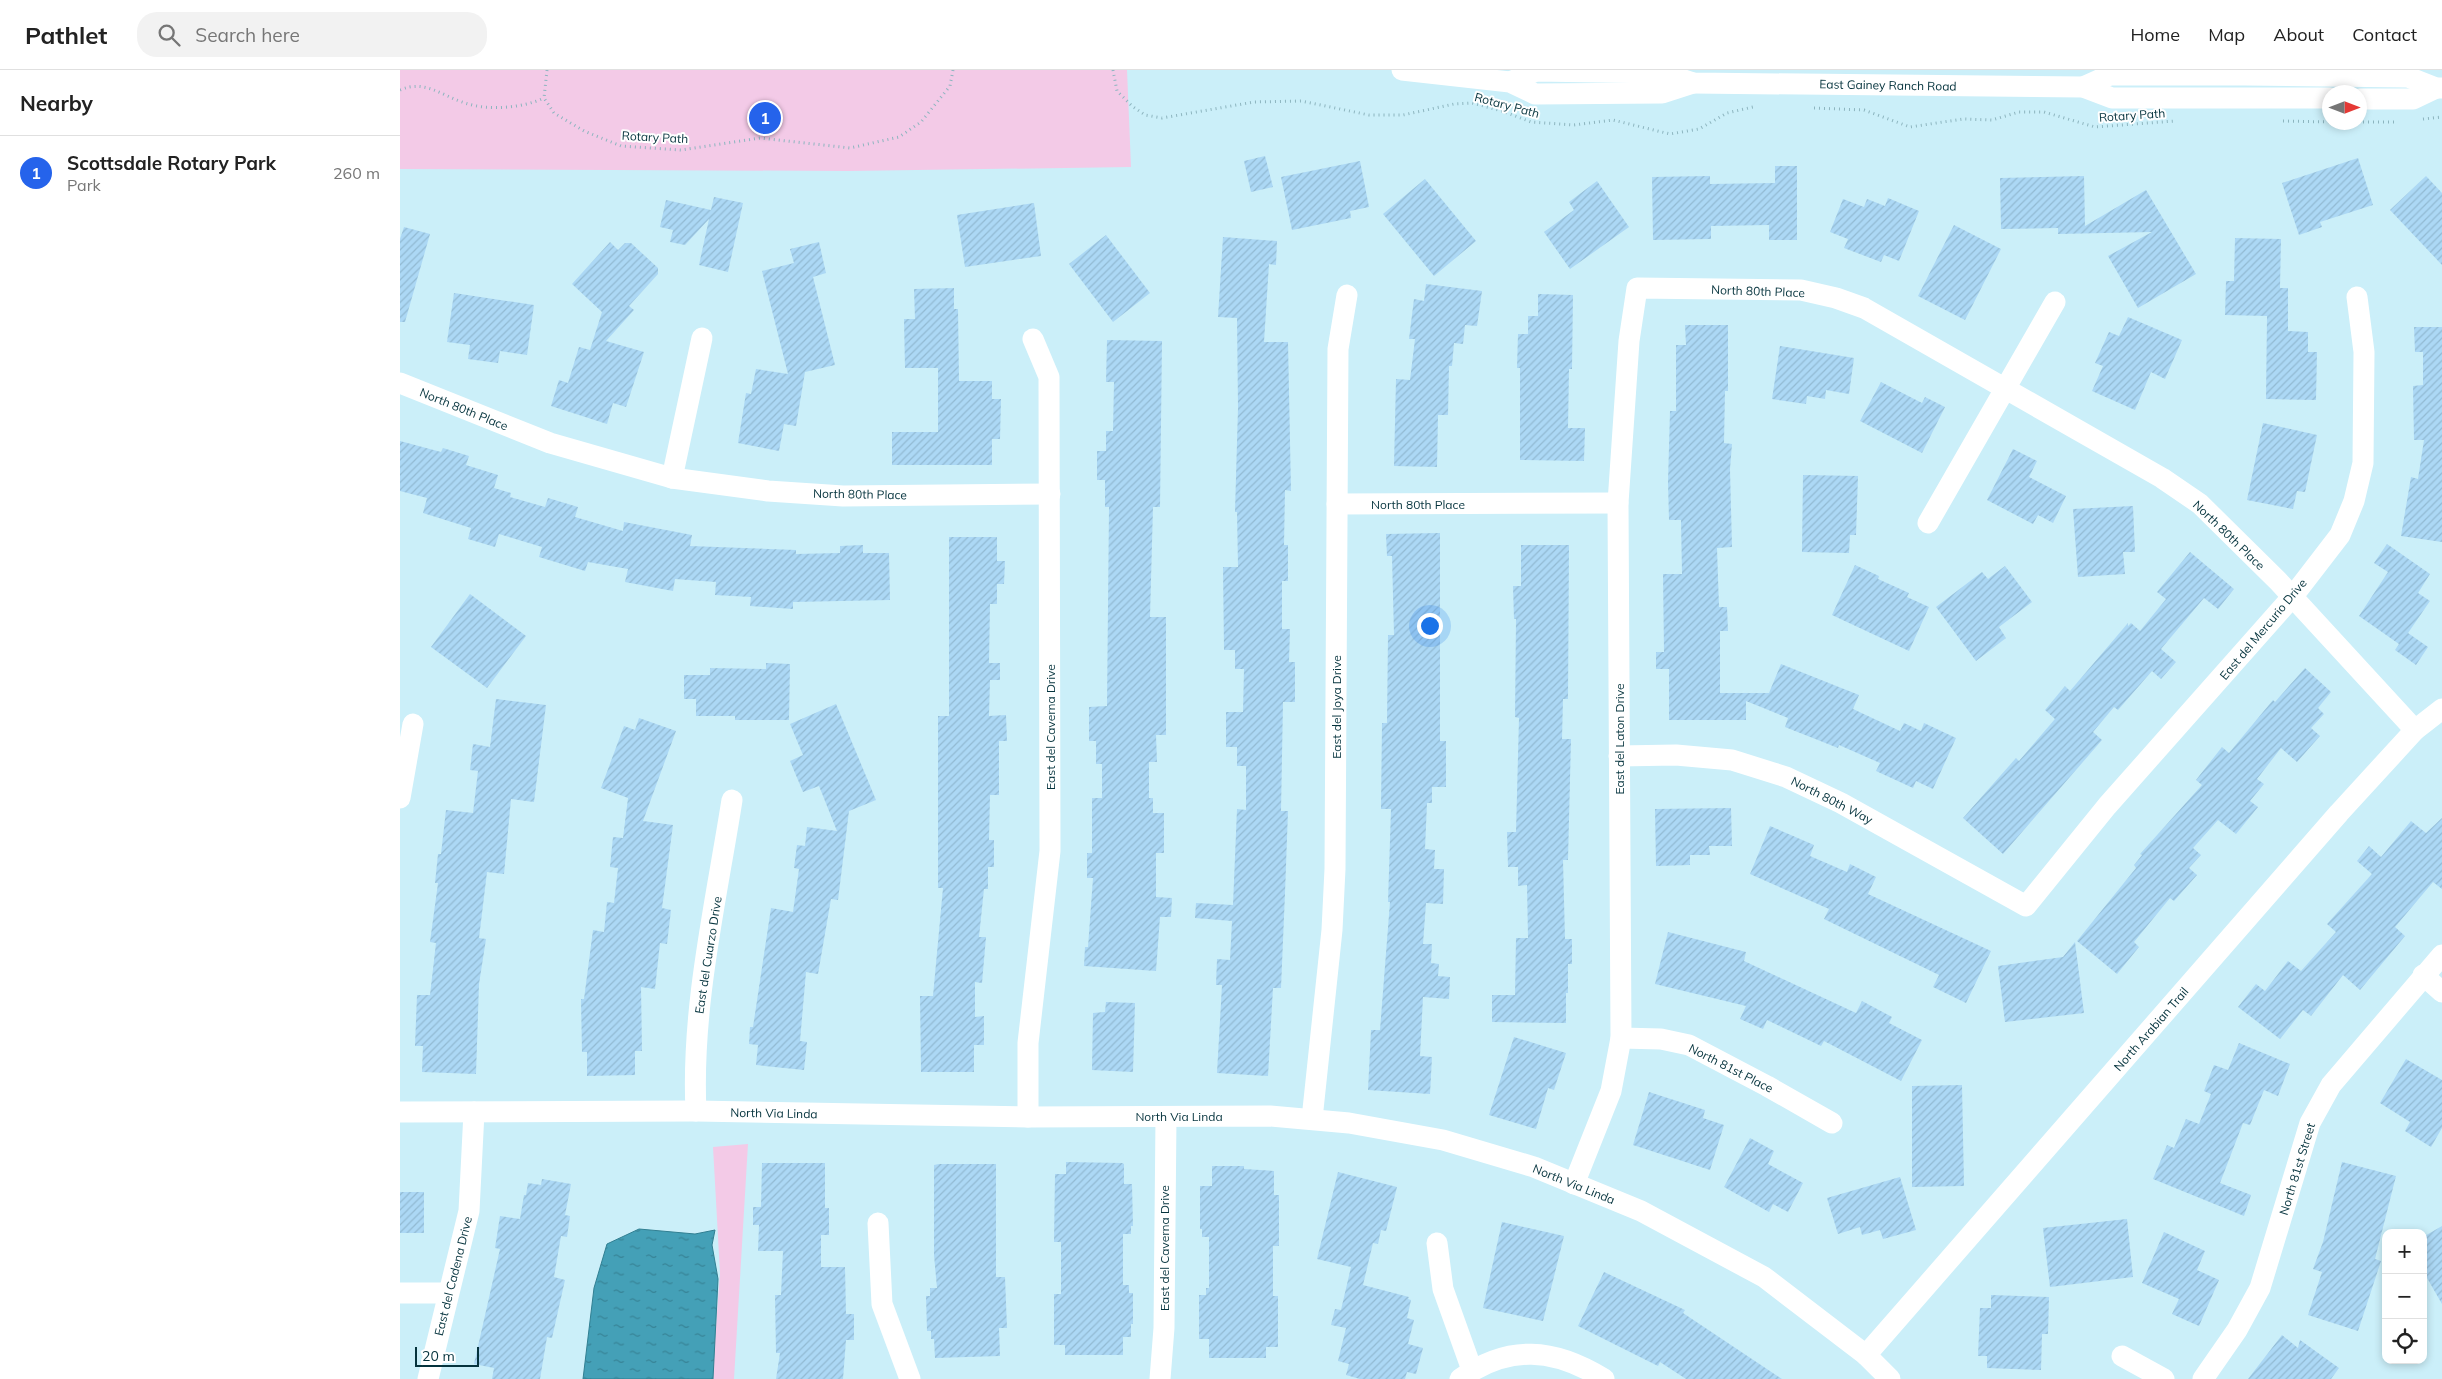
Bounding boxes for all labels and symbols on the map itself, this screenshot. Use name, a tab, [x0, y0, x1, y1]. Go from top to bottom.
street label: East Gainey Ranch Road	[1819, 76, 1957, 94]
north arrow	[2322, 85, 2367, 130]
street label: Rotary Path	[1473, 89, 1541, 121]
pin: 1	[749, 99, 781, 137]
street label: Rotary Path	[2098, 105, 2166, 125]
street label: Rotary Path	[621, 128, 689, 146]
street label: North 80th Place	[1711, 282, 1805, 300]
street label: North 80th Place	[418, 384, 510, 434]
street label: North 80th Place	[813, 486, 907, 502]
street label: North 80th Place	[1371, 497, 1465, 512]
street label: North 80th Place	[2190, 497, 2268, 573]
street label: East del Mercurio Drive	[2216, 575, 2310, 683]
your location	[1417, 613, 1443, 639]
street label: East del Joya Drive	[1329, 655, 1344, 759]
street label: East del Caverna Drive	[1043, 664, 1058, 790]
street label: East del Laton Drive	[1612, 684, 1627, 795]
street label: North 80th Way	[1789, 773, 1876, 827]
street label: East del Cuarzo Drive	[691, 895, 725, 1015]
street label: North Arabian Trail	[2111, 984, 2191, 1074]
street label: North 81st Place	[1686, 1040, 1776, 1096]
street label: North Via Linda	[730, 1105, 818, 1121]
street label: North Via Linda	[1135, 1109, 1223, 1124]
street label: North 81st Street	[2276, 1121, 2318, 1217]
street label: North Via Linda	[1531, 1161, 1617, 1207]
street label: East del Caverna Drive	[1157, 1185, 1172, 1311]
street label: East del Cadena Drive	[431, 1215, 475, 1337]
scale bar	[415, 1344, 479, 1367]

